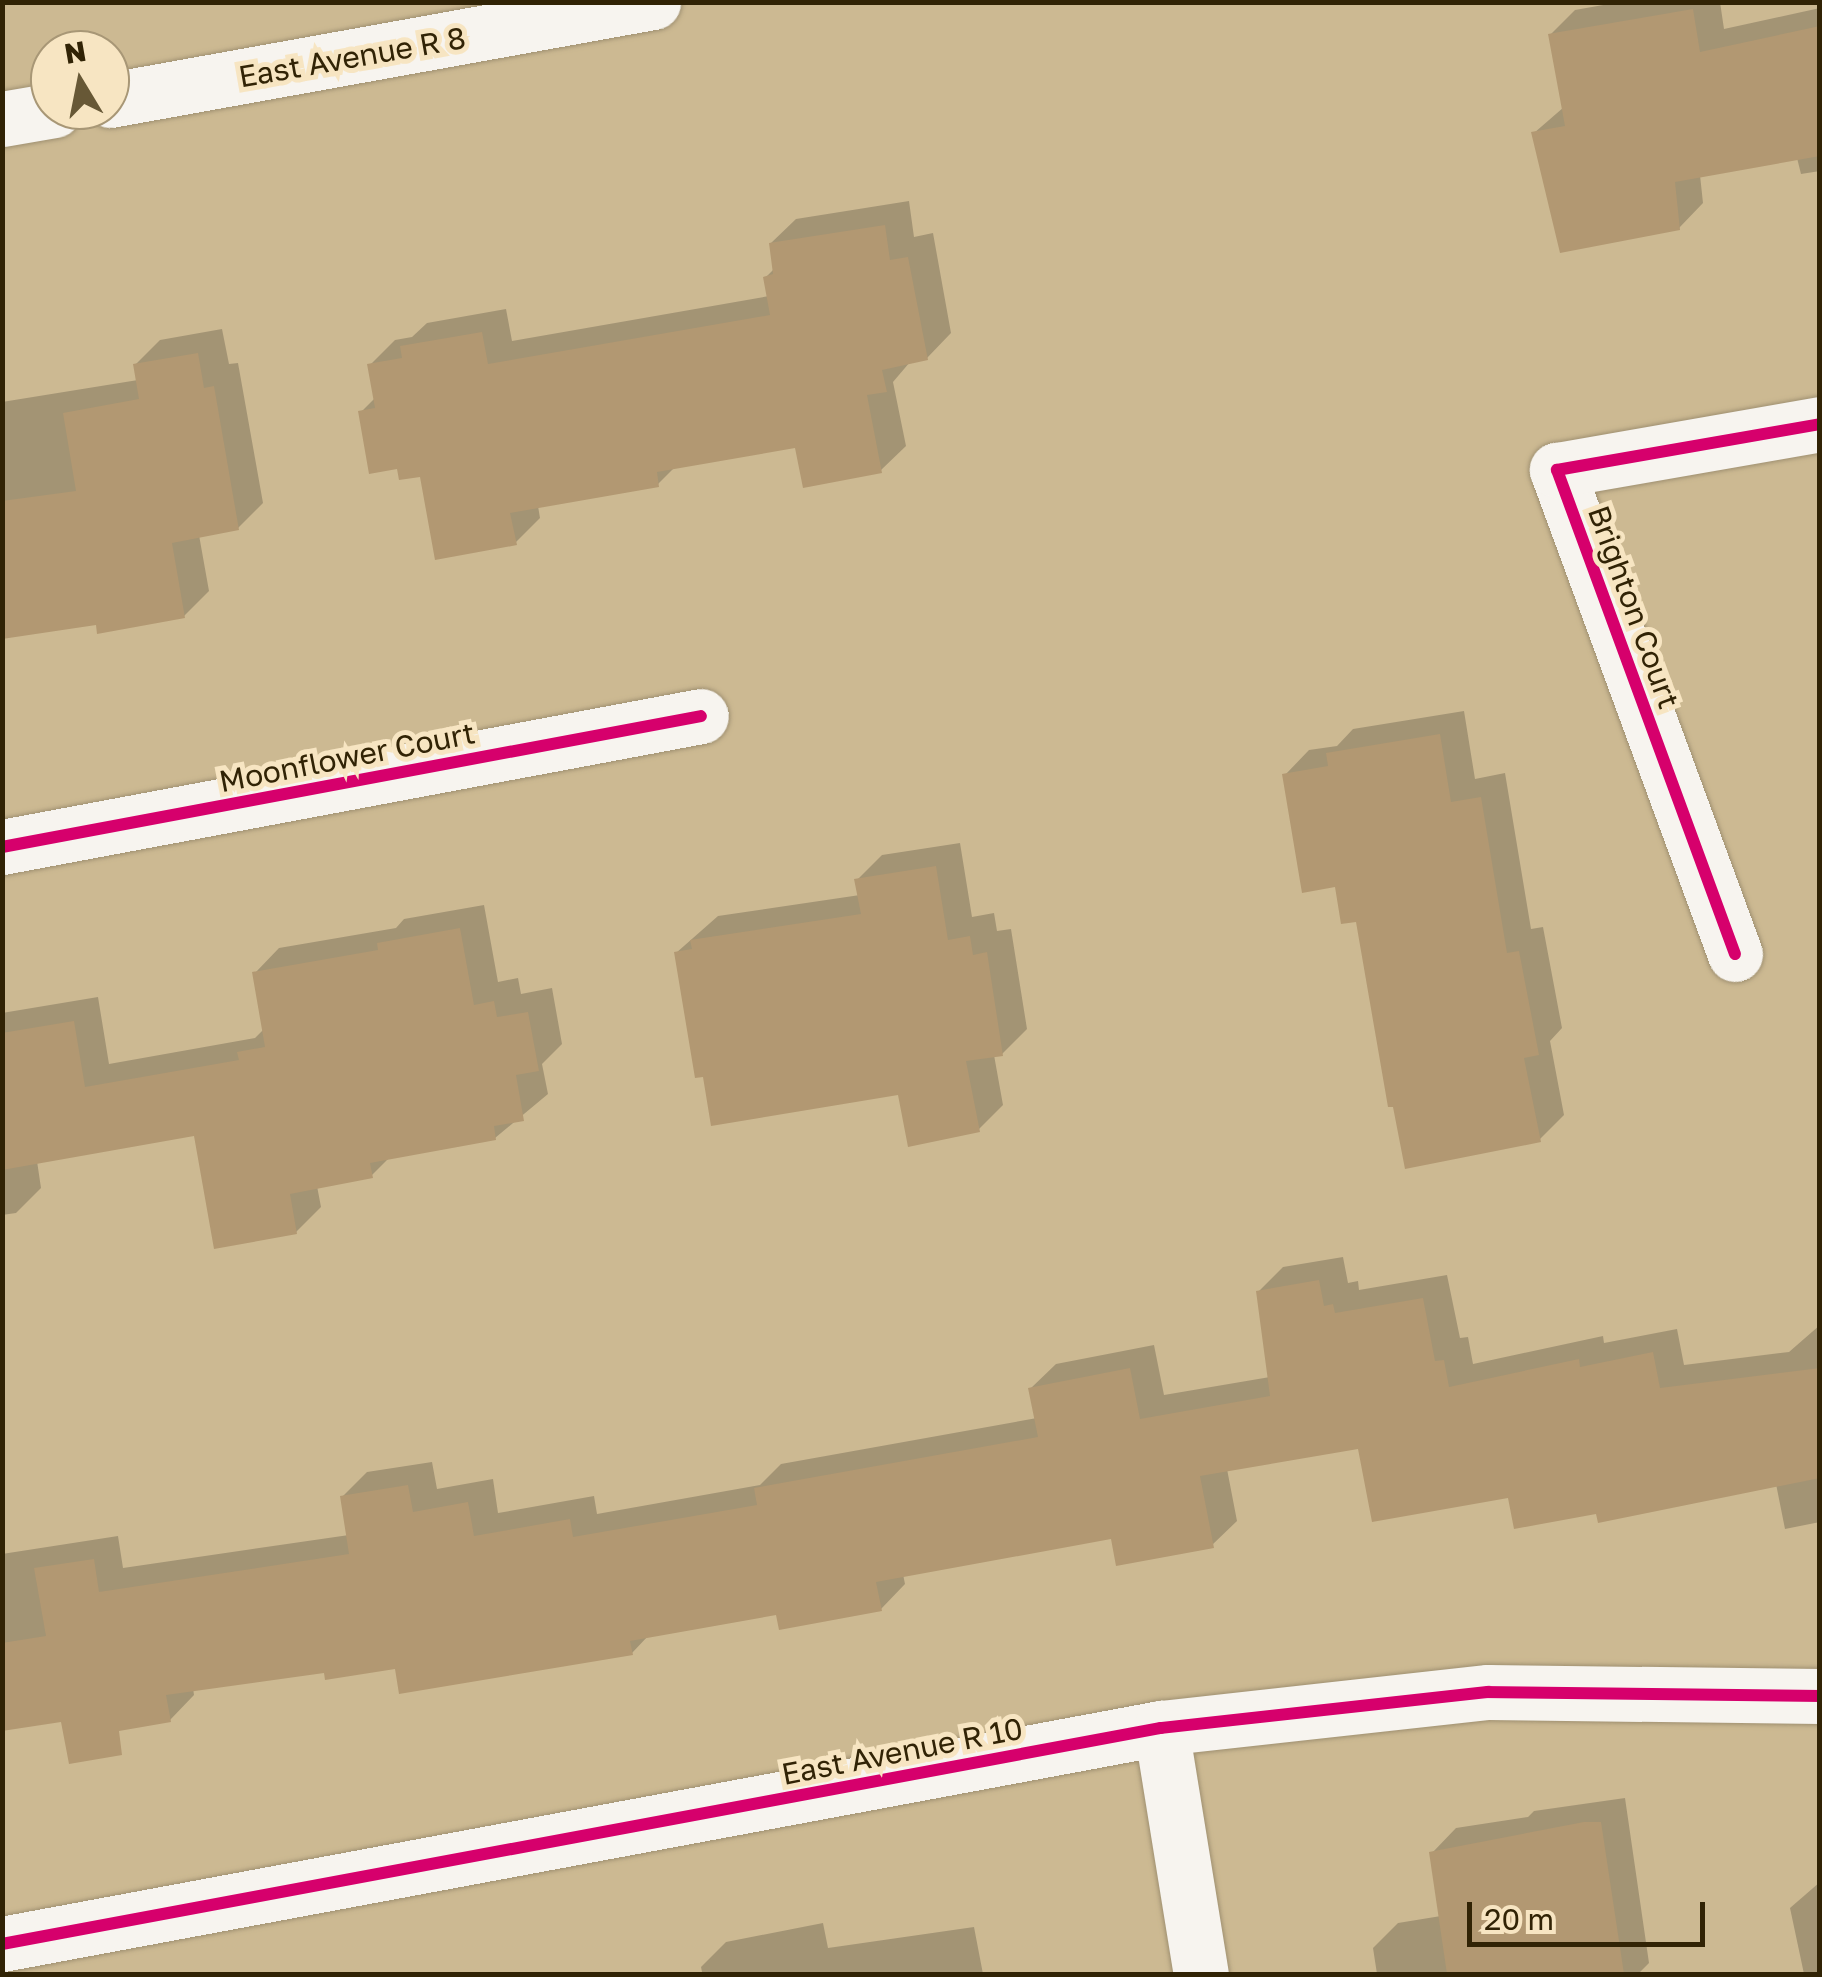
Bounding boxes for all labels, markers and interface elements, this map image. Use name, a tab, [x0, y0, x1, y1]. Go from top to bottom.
street label: East Avenue R 8	[236, 19, 468, 95]
north arrow	[30, 30, 130, 130]
text: N	[62, 34, 88, 70]
street label: Brighton Court	[1581, 501, 1687, 713]
street label: Moonflower Court	[216, 715, 478, 799]
street label: East Avenue R 10	[778, 1710, 1026, 1792]
scale bar	[1472, 1882, 1710, 1944]
text: 20 m	[1484, 1901, 1554, 1937]

